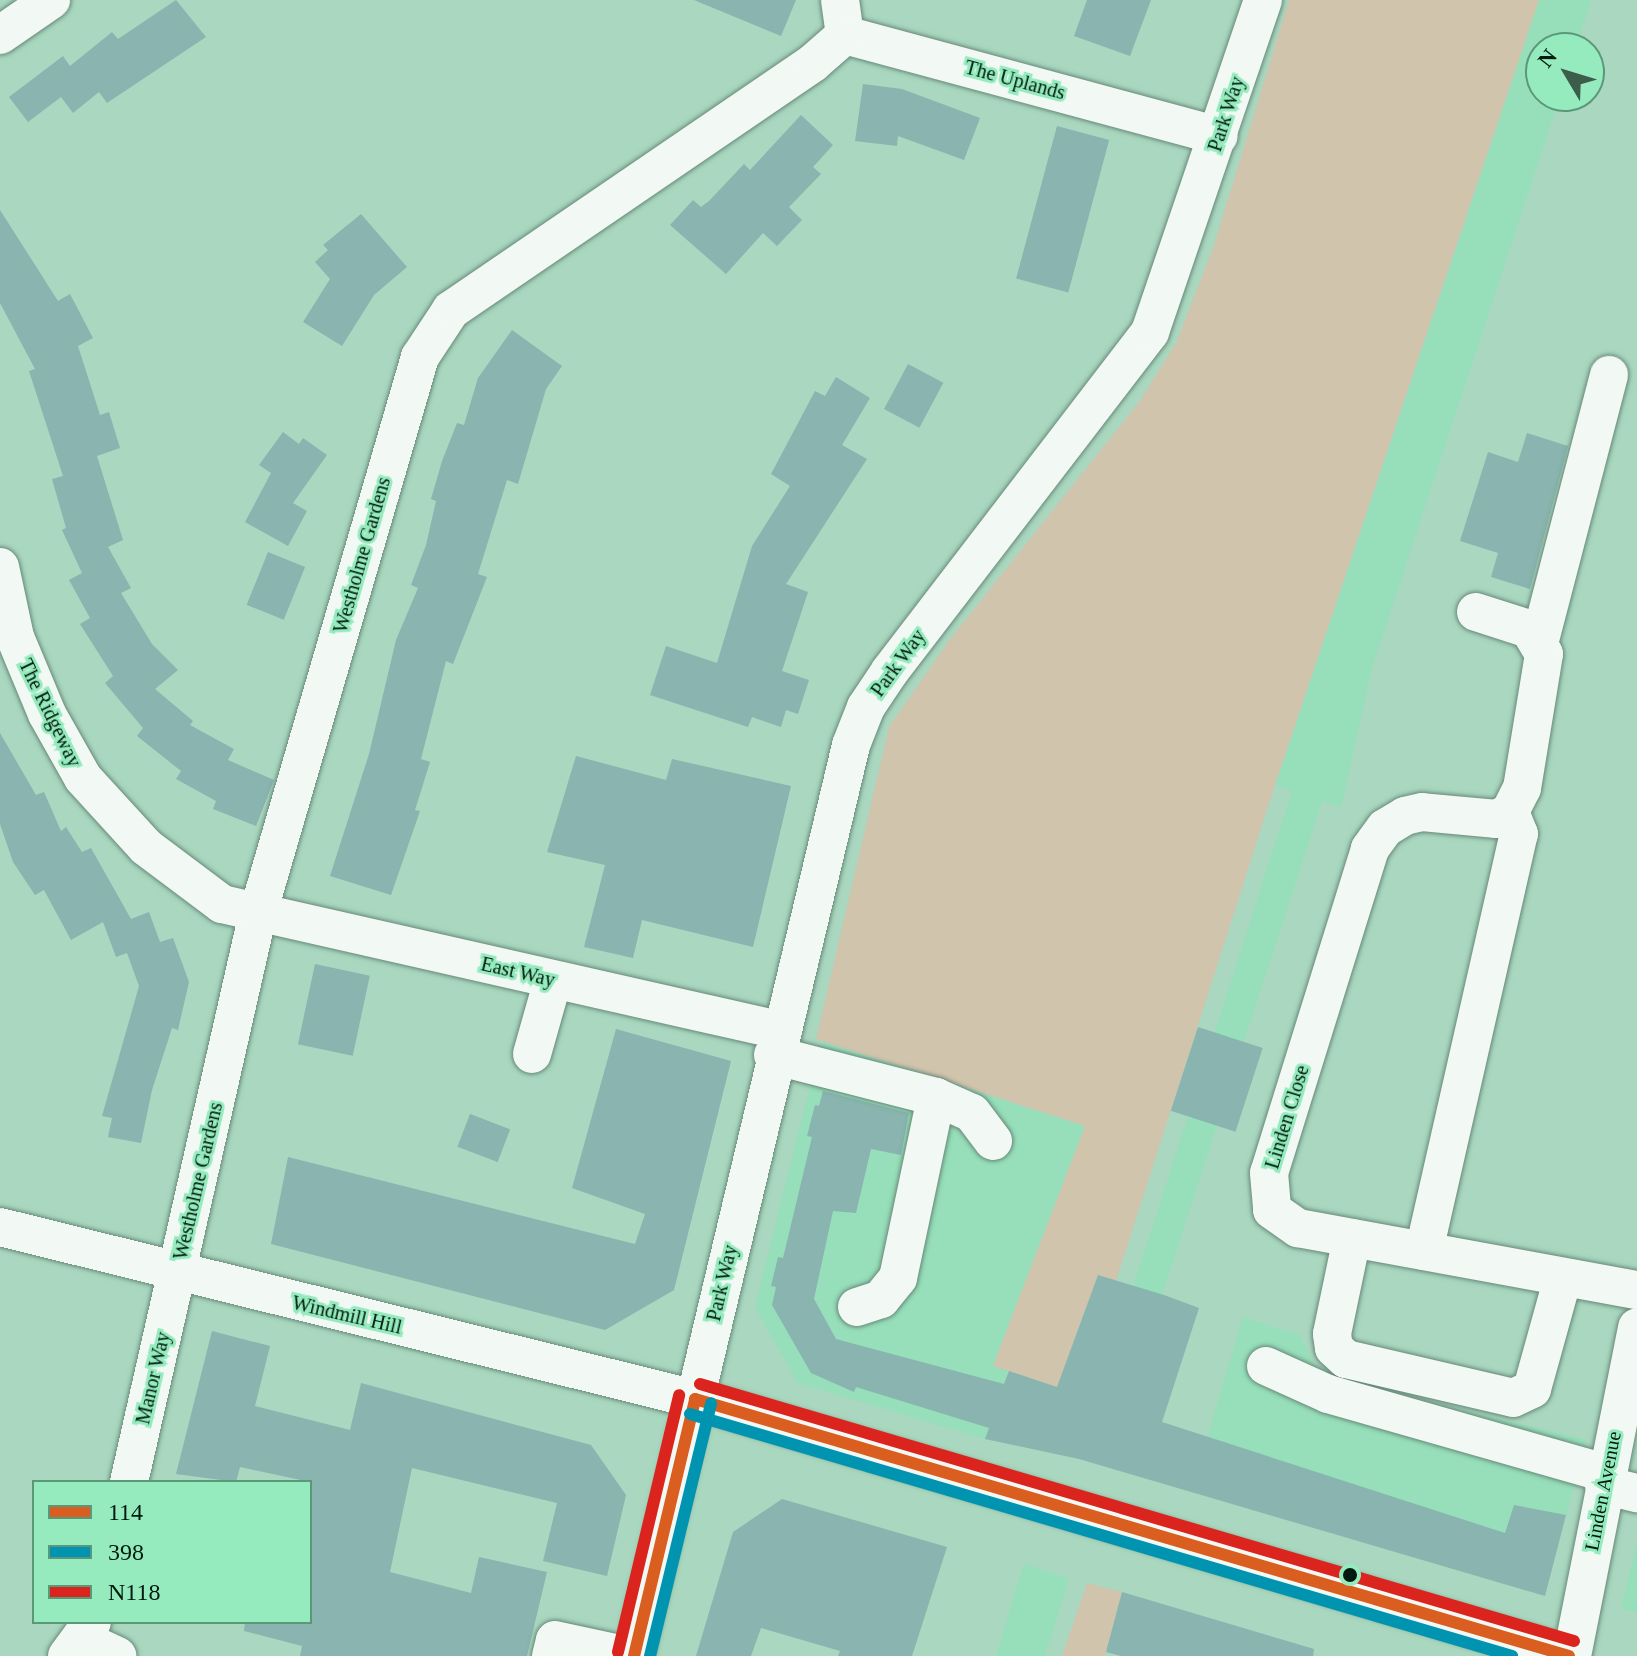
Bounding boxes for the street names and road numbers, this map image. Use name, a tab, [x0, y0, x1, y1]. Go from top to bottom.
street label: The Uplands	[962, 55, 1068, 105]
street label: Park Way	[1203, 73, 1249, 155]
street label: Westholme Gardens	[328, 474, 396, 636]
street label: Park Way	[865, 624, 931, 702]
street label: The Ridgeway	[14, 655, 86, 771]
street label: East Way	[478, 952, 558, 992]
street label: Linden Close	[1260, 1062, 1314, 1172]
street label: Westholme Gardens	[168, 1100, 228, 1262]
street label: Park Way	[702, 1242, 742, 1324]
street label: Windmill Hill	[290, 1291, 404, 1339]
street label: Manor Way	[131, 1329, 175, 1427]
street label: Linden Avenue	[1580, 1429, 1626, 1553]

